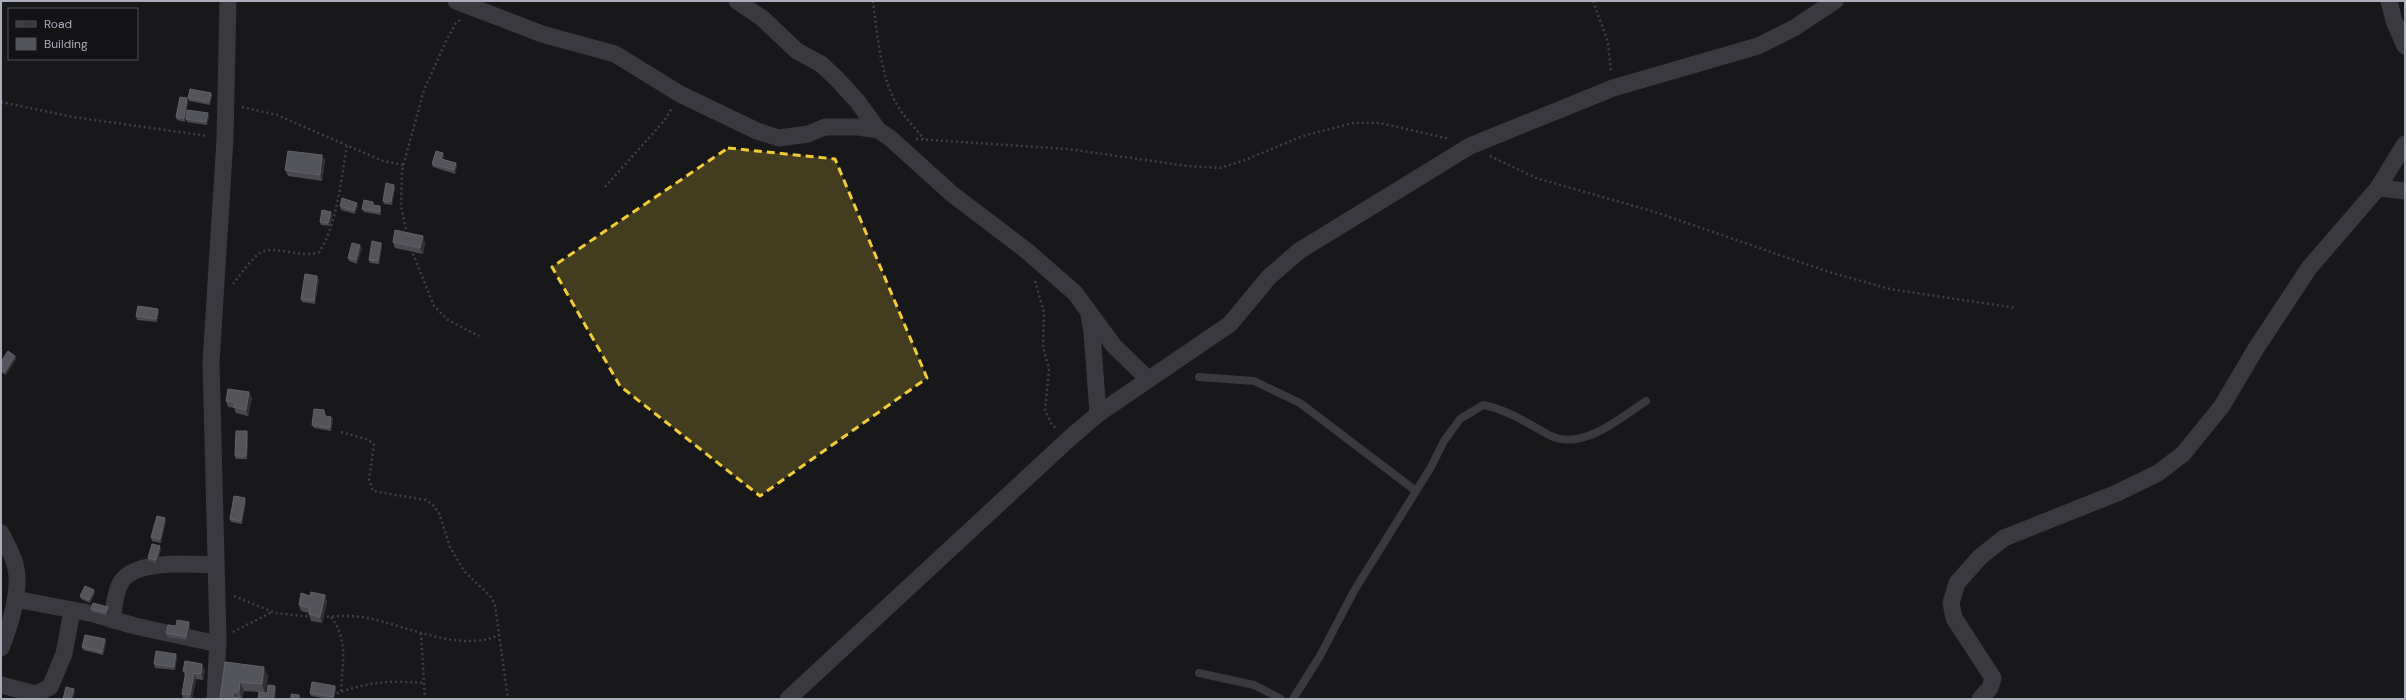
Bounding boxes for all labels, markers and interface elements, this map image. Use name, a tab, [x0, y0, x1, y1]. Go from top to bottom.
legend	[8, 8, 138, 60]
text: Road	[44, 16, 72, 32]
text: Building	[44, 36, 88, 52]

